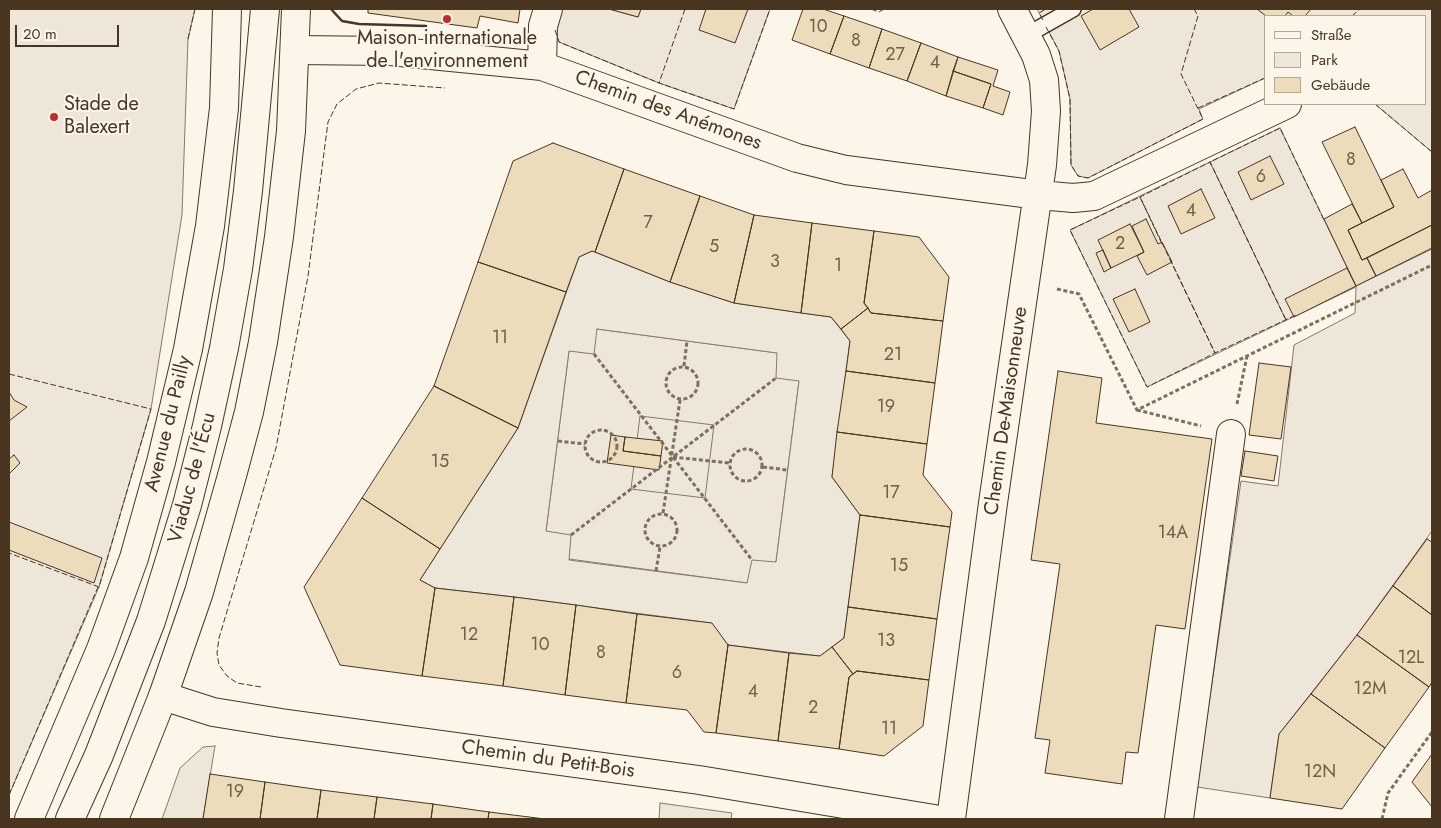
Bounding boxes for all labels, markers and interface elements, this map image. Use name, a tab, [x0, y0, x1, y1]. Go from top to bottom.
marker: Maison internationale de l'environnement	[441, 13, 453, 25]
scale bar	[18, 15, 121, 47]
legend	[1264, 15, 1426, 105]
house number: 10	[809, 17, 827, 39]
text: 20 m	[23, 23, 57, 45]
text: Straße	[1311, 24, 1351, 46]
place label: Maison internationale de l'environnement	[357, 27, 537, 74]
house number: 8	[851, 31, 861, 53]
house number: 27	[885, 45, 905, 67]
text: Park	[1311, 49, 1338, 71]
house number: 4	[930, 53, 940, 75]
street label: Chemin des Anémones	[571, 66, 765, 156]
text: Gebäude	[1311, 74, 1370, 96]
place label: Stade de Balexert	[64, 93, 139, 140]
marker: Stade de Balexert	[48, 111, 60, 123]
house number: 8	[1346, 150, 1356, 172]
house number: 6	[1256, 167, 1266, 189]
house number: 4	[1186, 201, 1196, 223]
house number: 7	[643, 213, 653, 235]
house number: 2	[1115, 234, 1125, 256]
house number: 5	[709, 237, 719, 259]
house number: 3	[770, 252, 780, 274]
house number: 1	[834, 256, 842, 278]
street label: Chemin De-Maisonneuve	[980, 305, 1034, 517]
house number: 11	[492, 328, 508, 350]
house number: 21	[884, 345, 902, 367]
street label: Avenue du Pailly	[140, 353, 198, 495]
house number: 19	[877, 397, 895, 419]
street label: Viaduc de l'Écu	[164, 410, 222, 546]
house number: 15	[431, 452, 449, 474]
house number: 17	[882, 483, 900, 505]
house number: 14A	[1158, 523, 1188, 545]
house number: 15	[890, 556, 908, 578]
house number: 12	[460, 625, 478, 647]
house number: 13	[877, 631, 895, 653]
house number: 10	[531, 635, 549, 657]
house number: 8	[596, 643, 606, 665]
house number: 12L	[1398, 648, 1424, 670]
house number: 6	[672, 663, 682, 685]
house number: 12M	[1354, 679, 1386, 701]
house number: 4	[748, 682, 758, 704]
house number: 2	[808, 698, 818, 720]
house number: 11	[881, 719, 897, 741]
street label: Chemin du Petit-Bois	[460, 736, 636, 784]
house number: 12N	[1304, 762, 1336, 784]
house number: 19	[226, 782, 244, 804]

